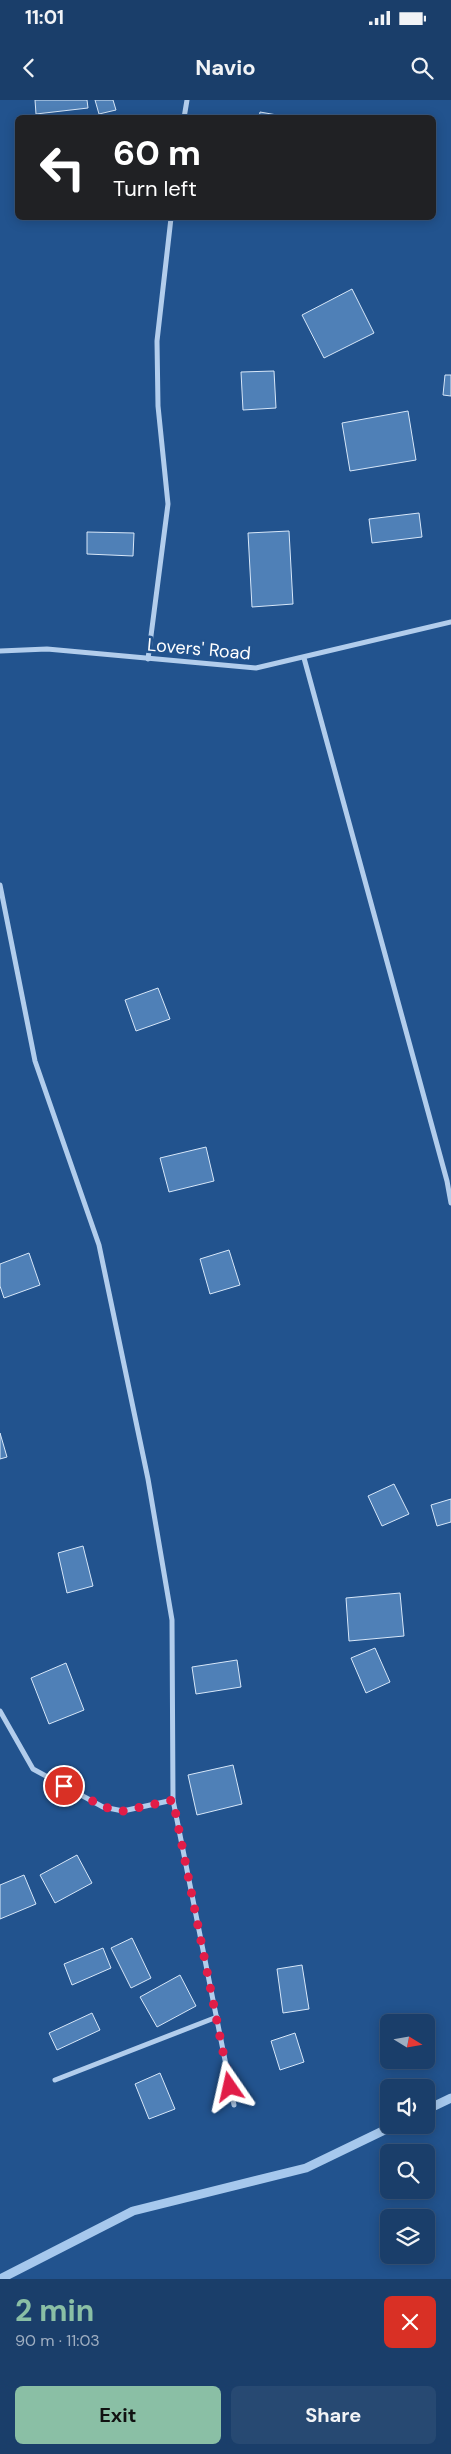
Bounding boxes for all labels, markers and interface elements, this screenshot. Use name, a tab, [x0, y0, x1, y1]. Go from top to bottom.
text: 11:01	[25, 5, 64, 30]
text: Navio	[195, 53, 256, 82]
icon: back	[15, 54, 43, 82]
icon: search	[408, 54, 436, 82]
text: 60 m	[113, 130, 201, 176]
icon: left	[30, 135, 95, 200]
text: Turn left	[113, 174, 197, 203]
street label: Lovers' Road	[146, 633, 252, 665]
pin	[43, 1765, 85, 1807]
icon: arrive	[50, 1772, 78, 1800]
north arrow	[380, 2014, 435, 2069]
map controls	[380, 2014, 435, 2264]
position arrow	[203, 2060, 255, 2112]
button: sound	[380, 2079, 435, 2134]
button: search	[380, 2144, 435, 2199]
button: layers	[380, 2209, 435, 2264]
text: 2 min	[15, 2291, 94, 2330]
button: close	[384, 2296, 436, 2348]
text: 90 m · 11:03	[15, 2330, 100, 2351]
button: Exit	[15, 2386, 221, 2444]
button: Share	[231, 2386, 436, 2444]

